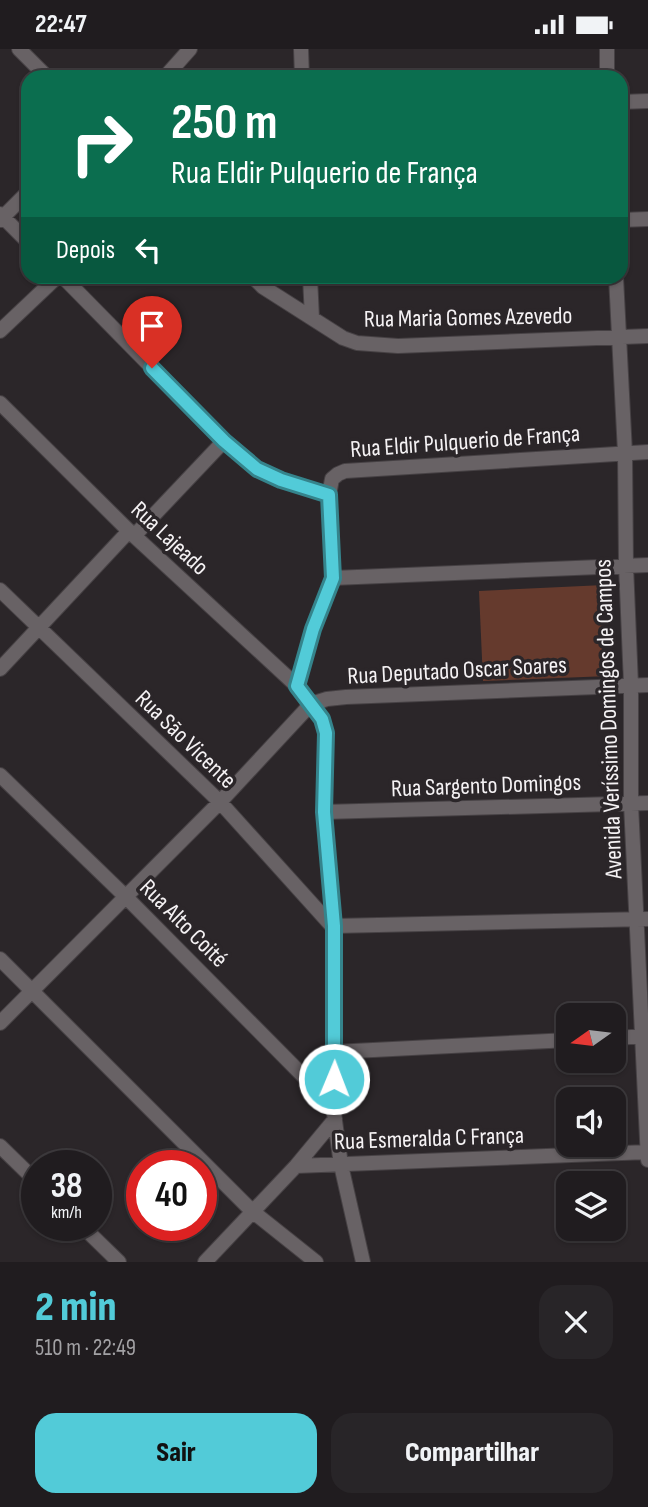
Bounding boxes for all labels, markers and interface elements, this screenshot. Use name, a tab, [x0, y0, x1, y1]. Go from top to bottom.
text: 22:47	[35, 9, 87, 40]
text: 250 m	[171, 94, 277, 153]
icon: right	[56, 98, 147, 189]
text: Rua Eldir Pulquerio de França	[171, 154, 478, 193]
icon: left	[129, 231, 167, 269]
text: Depois	[56, 235, 115, 266]
pin	[122, 296, 182, 368]
street label: Rua Maria Gomes Azevedo	[364, 301, 572, 334]
icon: arrive	[133, 307, 171, 345]
street label: Rua Eldir Pulquerio de França	[349, 419, 581, 464]
street label: Rua Lajeado	[125, 495, 214, 582]
street label: Avenida Veríssimo Domingos de Campos	[588, 559, 629, 880]
street label: Rua Deputado Oscar Soares	[347, 650, 568, 691]
street label: Rua São Vicente	[129, 684, 242, 795]
street label: Rua Sargento Domingos	[390, 768, 582, 803]
street label: Rua Alto Coité	[134, 873, 234, 973]
north arrow	[556, 1003, 626, 1073]
map controls	[556, 1003, 626, 1241]
position arrow	[297, 1042, 371, 1116]
button: sound	[556, 1087, 626, 1157]
street label: Rua Esmeralda C França	[334, 1121, 525, 1156]
speed limit sign: 40	[126, 1150, 217, 1241]
text: 38	[50, 1165, 83, 1208]
button: layers	[556, 1171, 626, 1241]
text: km/h	[51, 1202, 82, 1223]
text: 2 min	[35, 1282, 116, 1333]
button: close	[539, 1285, 613, 1359]
text: 510 m · 22:49	[35, 1334, 136, 1362]
button: Sair	[35, 1413, 317, 1493]
button: Compartilhar	[331, 1413, 613, 1493]

